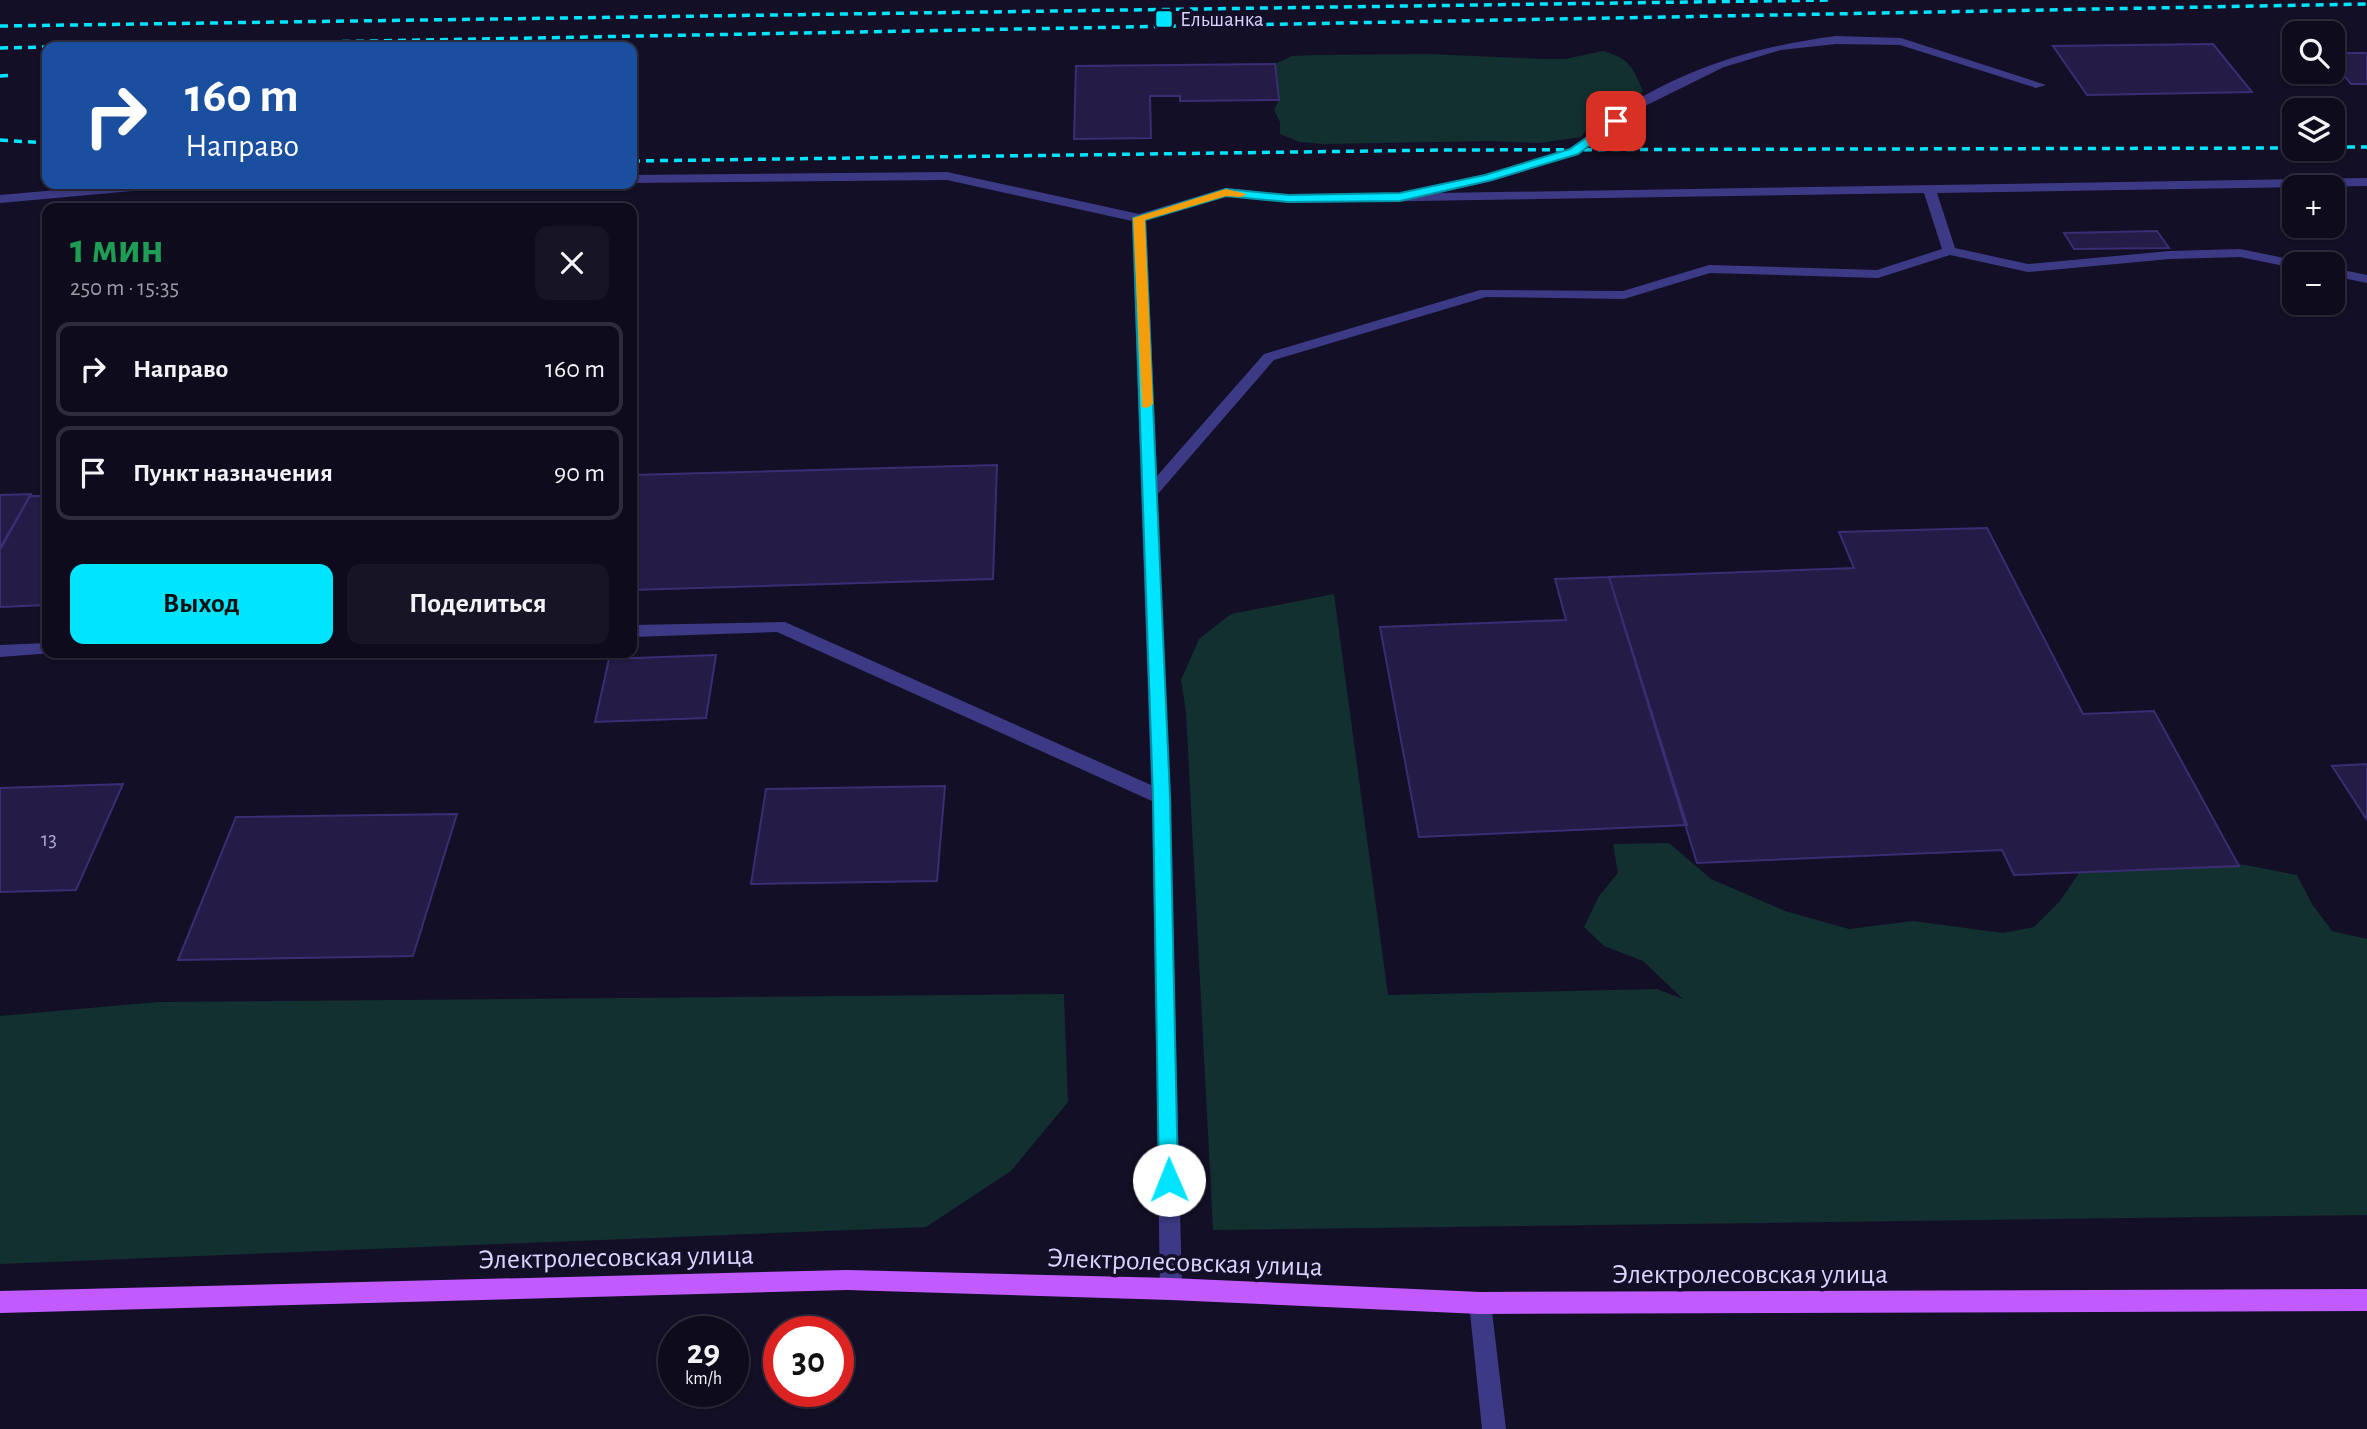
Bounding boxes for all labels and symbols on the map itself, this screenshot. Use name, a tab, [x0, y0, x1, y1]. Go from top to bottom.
marker: Ельшанка	[1154, 9, 1174, 29]
place label: Ельшанка	[1180, 9, 1264, 30]
pin	[1586, 91, 1646, 151]
house number: 13	[41, 829, 57, 850]
position arrow	[1132, 1143, 1206, 1217]
street label: Электролесовская улица	[478, 1242, 754, 1274]
street label: Электролесовская улица	[1047, 1244, 1323, 1282]
street label: Электролесовская улица	[1612, 1261, 1888, 1289]
speed limit sign: 30	[763, 1316, 854, 1407]

